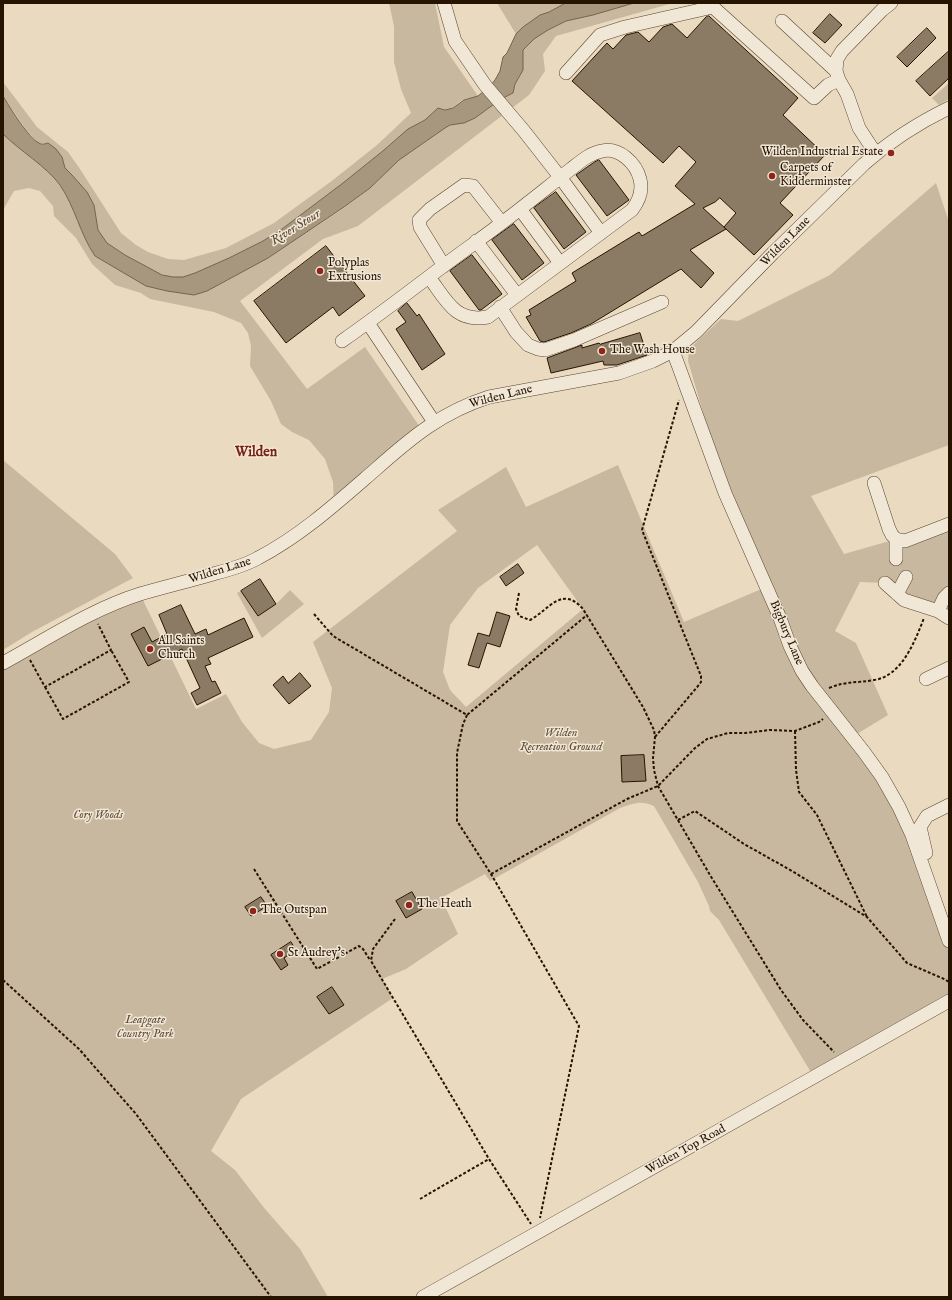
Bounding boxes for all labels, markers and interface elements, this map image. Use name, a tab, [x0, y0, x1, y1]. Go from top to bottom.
place label: Wilden Industrial Estate	[762, 146, 883, 160]
marker: Wilden Industrial Estate	[886, 148, 896, 158]
place label: Carpets of Kidderminster	[780, 162, 852, 190]
marker: Carpets of Kidderminster	[767, 171, 777, 181]
water label: River Stour	[268, 207, 324, 249]
street label: Wilden Lane	[758, 214, 814, 270]
place label: Polyplas Extrusions	[328, 257, 381, 285]
marker: Polyplas Extrusions	[315, 266, 325, 276]
place label: The Wash House	[610, 344, 695, 358]
marker: The Wash House	[597, 346, 607, 356]
street label: Wilden Lane	[468, 382, 534, 412]
district label: Wilden	[235, 445, 277, 461]
street label: Wilden Lane	[187, 555, 253, 587]
street label: Bigbury Lane	[766, 599, 806, 667]
place label: All Saints Church	[158, 635, 205, 663]
marker: All Saints Church	[145, 644, 155, 654]
park label: Wilden Recreation Ground	[520, 727, 602, 755]
park label: Cory Woods	[73, 809, 123, 823]
place label: The Heath	[417, 898, 472, 912]
marker: The Heath	[404, 900, 414, 910]
place label: The Outspan	[261, 904, 327, 918]
marker: The Outspan	[248, 906, 258, 916]
place label: St Audrey's	[288, 947, 345, 961]
marker: St Audrey's	[275, 949, 285, 959]
park label: Leapgate Country Park	[116, 1014, 174, 1042]
street label: Wilden Top Road	[644, 1122, 728, 1178]

